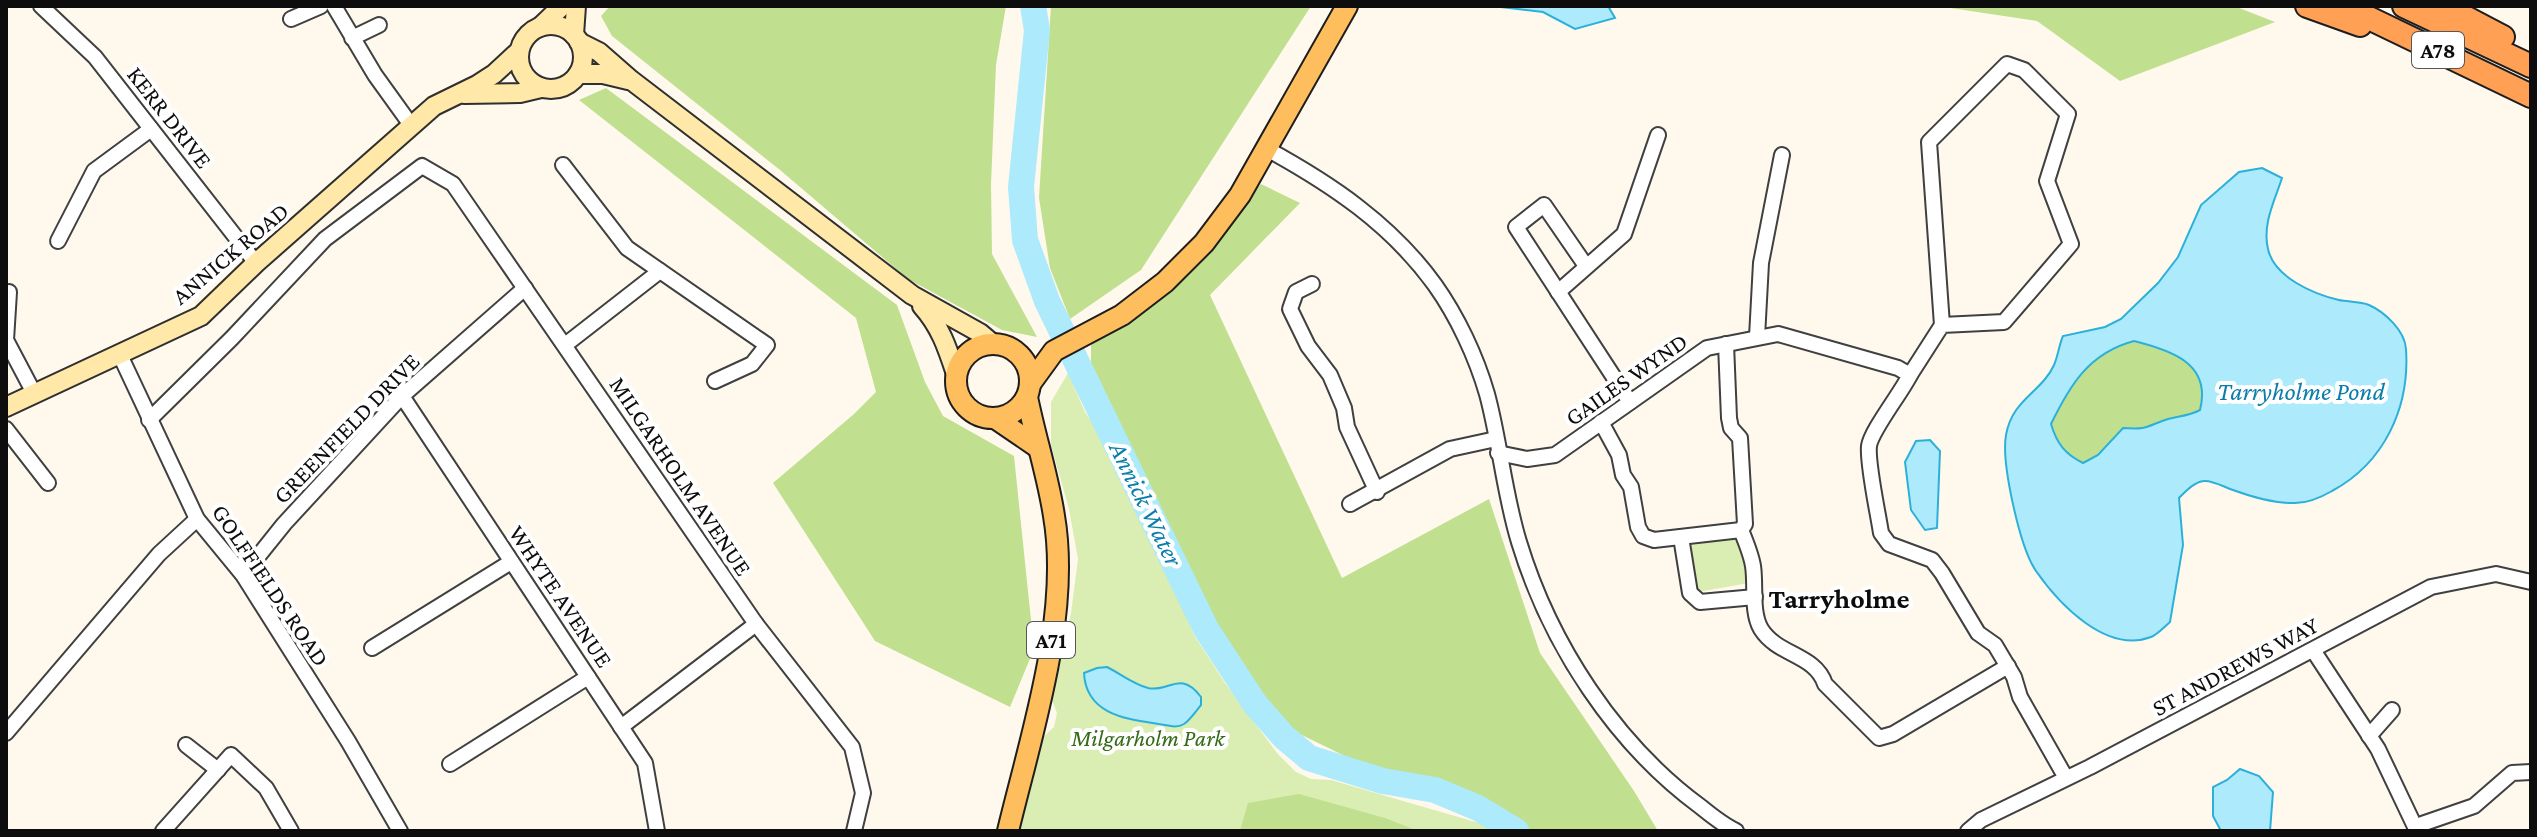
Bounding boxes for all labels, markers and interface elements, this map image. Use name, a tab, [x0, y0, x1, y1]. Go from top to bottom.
road number: A78	[2412, 32, 2464, 68]
street label: KERR DRIVE	[122, 61, 218, 173]
street label: ANNICK ROAD	[166, 197, 294, 309]
street label: GAILES WYND	[1560, 327, 1692, 431]
street label: GREENFIELD DRIVE	[267, 347, 425, 509]
street label: MILGARHOLM AVENUE	[604, 372, 758, 580]
water label: Tarryholme Pond	[2217, 377, 2386, 406]
water label: Annick Water	[1103, 435, 1189, 572]
street label: GOLFFIELDS ROAD	[207, 499, 335, 671]
street label: WHYTE AVENUE	[504, 520, 618, 672]
district label: Tarryholme	[1768, 583, 1910, 614]
street label: ST ANDREWS WAY	[2147, 611, 2323, 721]
road number: A71	[1027, 622, 1075, 658]
park label: Milgarholm Park	[1070, 724, 1226, 751]

